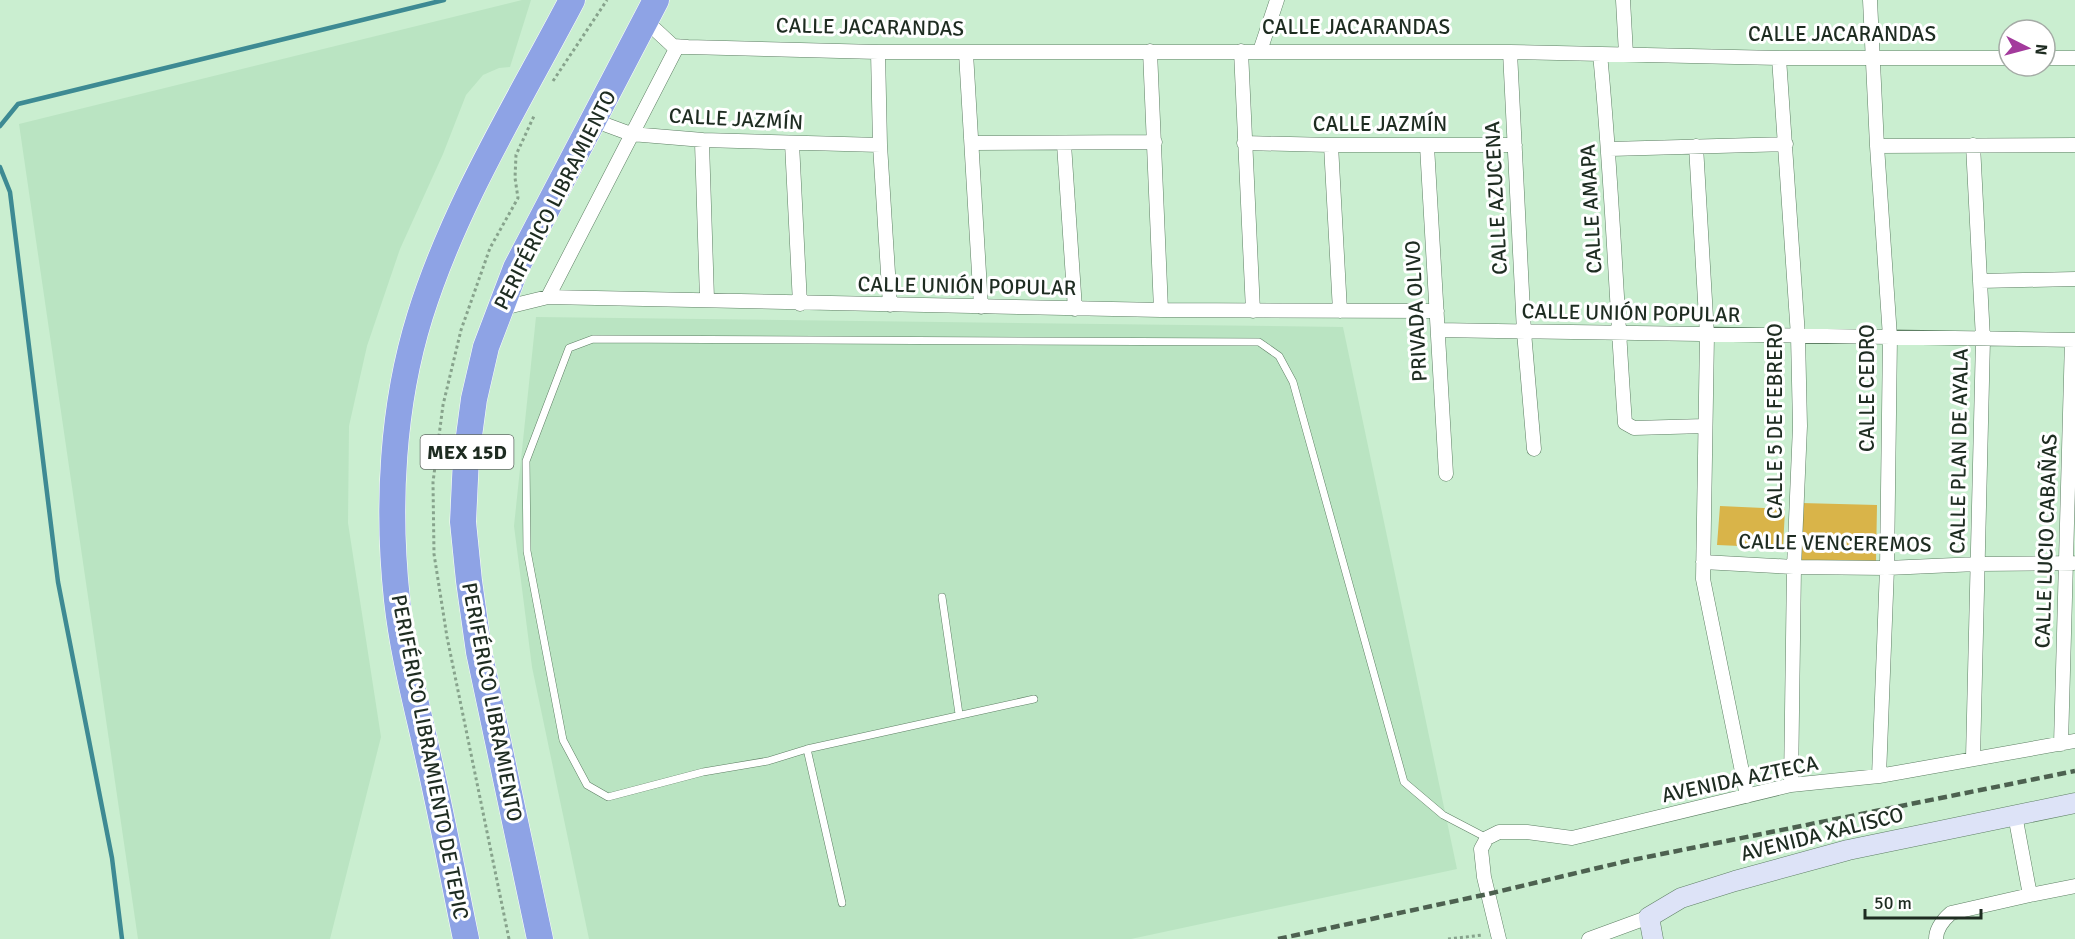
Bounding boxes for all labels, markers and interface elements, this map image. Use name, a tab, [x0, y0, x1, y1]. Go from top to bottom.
street label: CALLE JACARANDAS	[776, 12, 964, 42]
street label: CALLE JACARANDAS	[1262, 14, 1450, 40]
north arrow	[1997, 18, 2057, 78]
street label: CALLE JACARANDAS	[1748, 21, 1936, 47]
text: N	[2030, 43, 2051, 56]
street label: PERIFÉRICO LIBRAMIENTO	[488, 86, 622, 314]
street label: CALLE JAZMÍN	[668, 102, 804, 136]
street label: CALLE JAZMÍN	[1313, 111, 1447, 137]
street label: CALLE AZUCENA	[1479, 120, 1513, 275]
street label: CALLE AMAPA	[1575, 143, 1607, 274]
street label: PRIVADA OLIVO	[1399, 240, 1433, 382]
street label: CALLE UNIÓN POPULAR	[857, 271, 1077, 301]
street label: CALLE UNIÓN POPULAR	[1521, 298, 1741, 328]
street label: CALLE 5 DE FEBRERO	[1762, 323, 1788, 519]
street label: CALLE CEDRO	[1854, 324, 1880, 452]
street label: CALLE PLAN DE AYALA	[1944, 348, 1974, 554]
street label: CALLE LUCIO CABAÑAS	[2029, 433, 2063, 649]
road number: MEX 15D	[420, 435, 514, 469]
street label: CALLE VENCEREMOS	[1738, 528, 1932, 558]
street label: PERIFÉRICO LIBRAMIENTO	[456, 580, 528, 824]
street label: PERIFÉRICO LIBRAMIENTO DE TEPIC	[386, 592, 474, 922]
street label: AVENIDA AZTECA	[1659, 750, 1821, 808]
street label: AVENIDA XALISCO	[1738, 801, 1906, 867]
scale bar	[1865, 882, 1980, 920]
text: 50 m	[1874, 892, 1912, 914]

